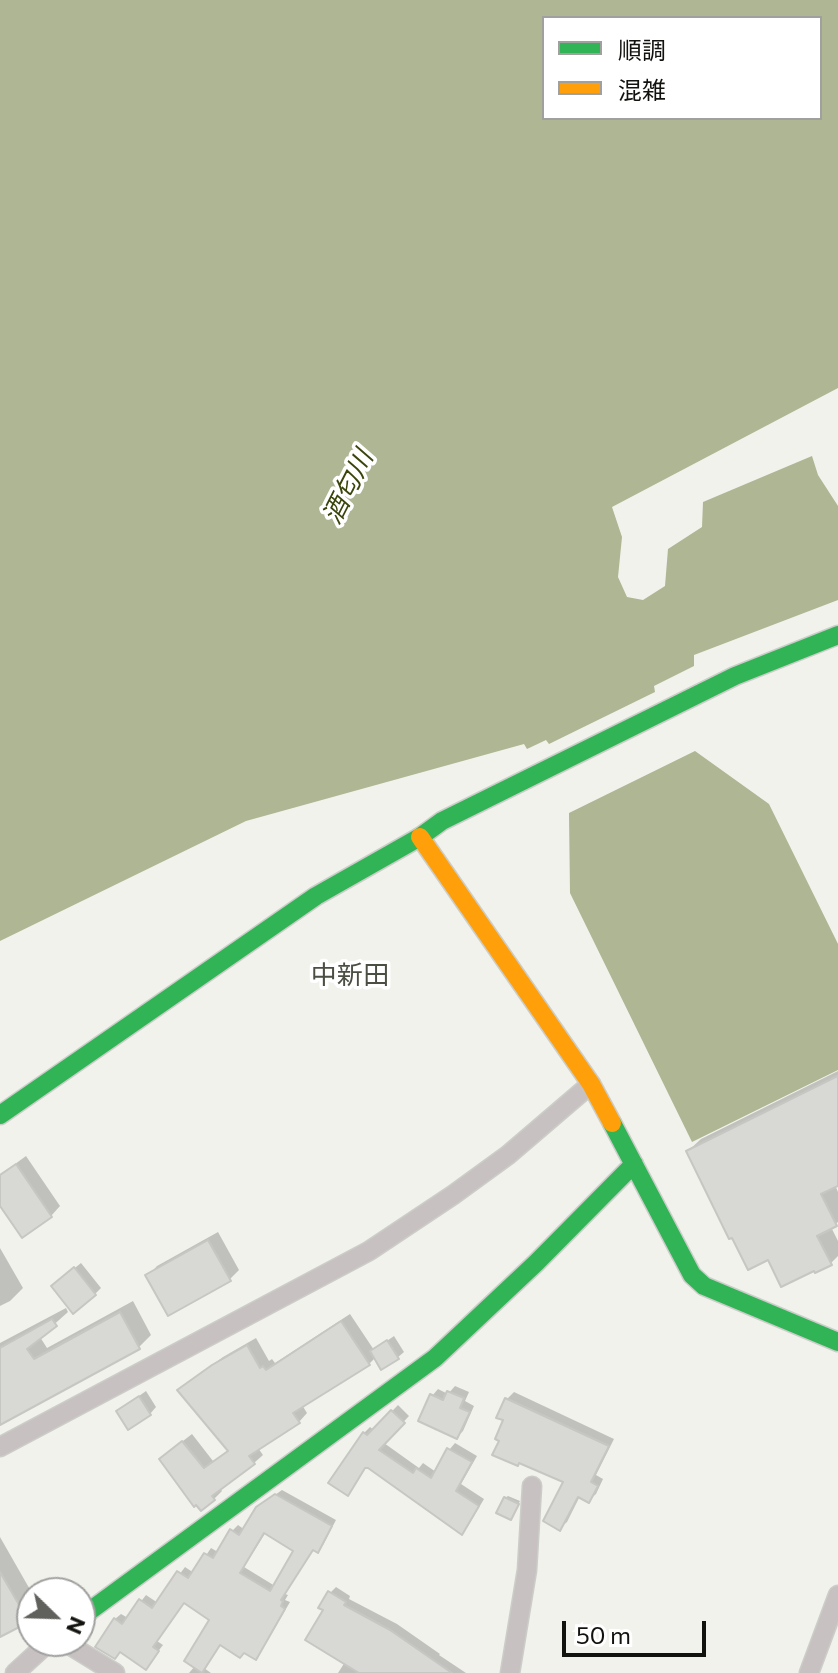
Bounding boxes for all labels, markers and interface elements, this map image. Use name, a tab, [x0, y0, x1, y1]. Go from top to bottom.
legend	[542, 16, 822, 120]
text: 順調	[618, 35, 666, 64]
text: 混雑	[618, 75, 666, 104]
water label: 酒匂川	[316, 445, 380, 529]
district label: 中新田	[311, 959, 389, 991]
north arrow	[16, 1577, 96, 1657]
scale bar	[566, 1605, 710, 1655]
text: N	[61, 1613, 92, 1639]
text: 50 m	[576, 1620, 631, 1649]

